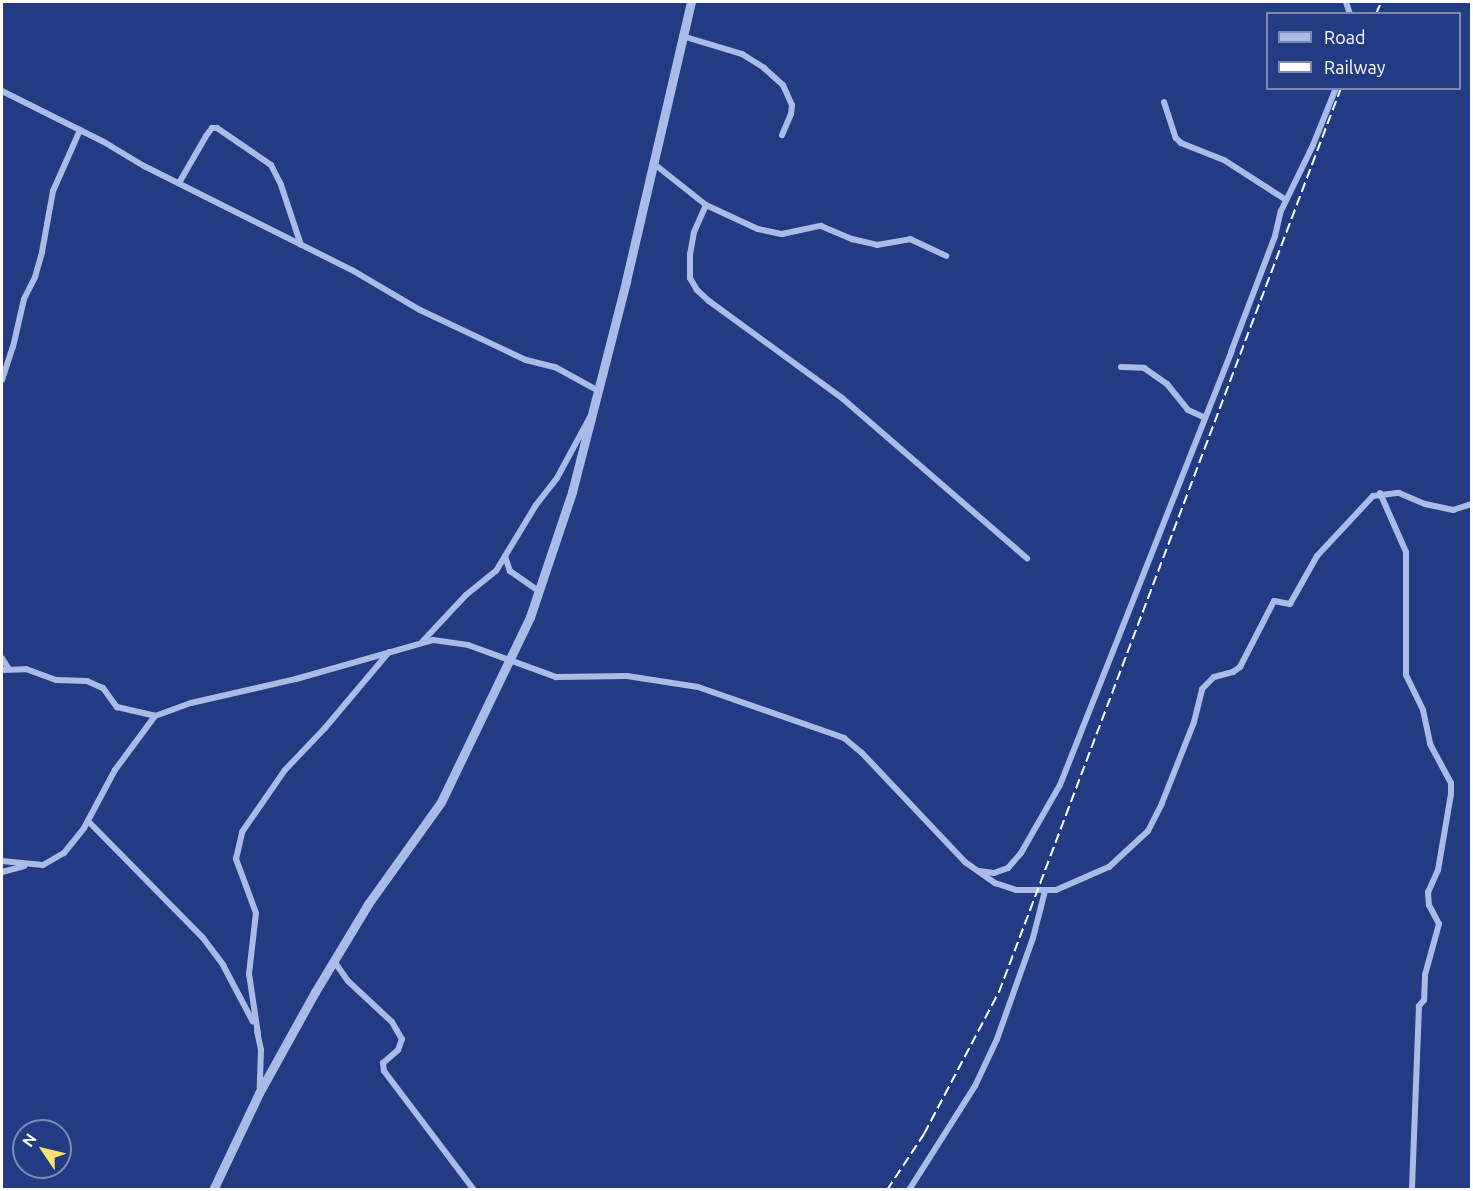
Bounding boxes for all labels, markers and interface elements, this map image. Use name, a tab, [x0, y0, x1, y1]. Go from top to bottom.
legend	[1266, 12, 1461, 90]
text: Road	[1324, 27, 1366, 47]
text: Railway	[1324, 57, 1385, 77]
north arrow	[12, 1119, 72, 1179]
text: N	[18, 1130, 40, 1150]

